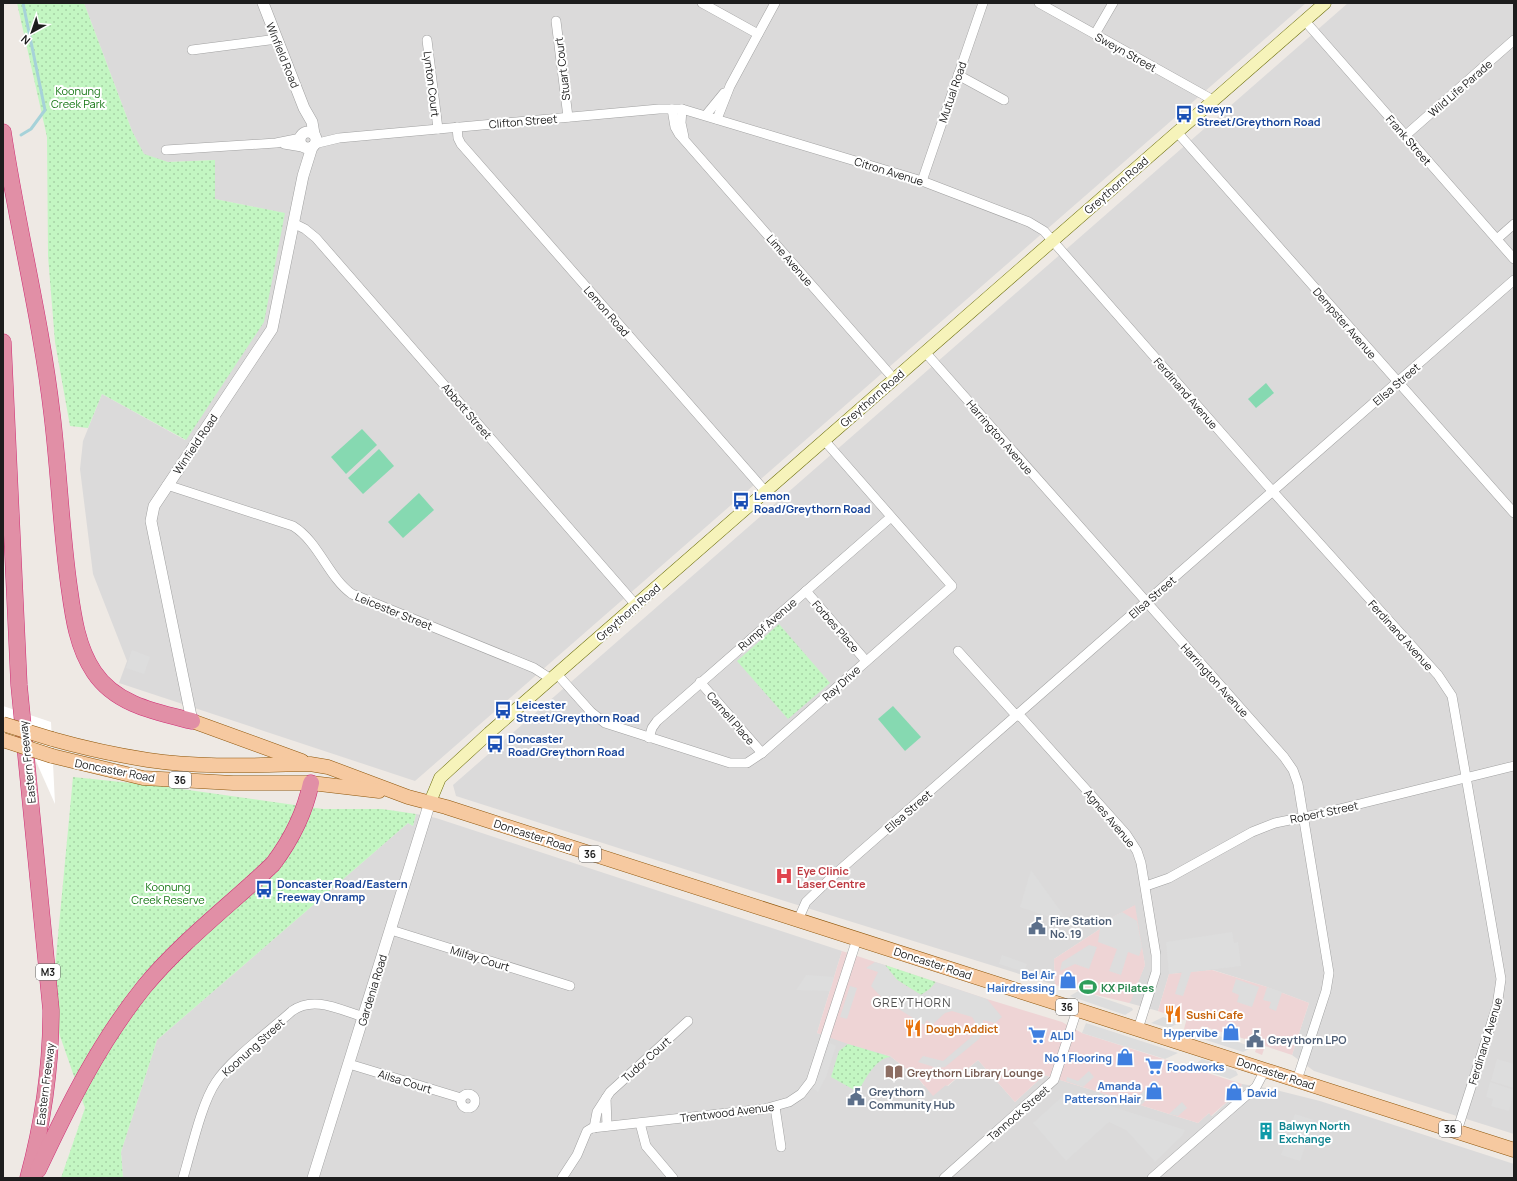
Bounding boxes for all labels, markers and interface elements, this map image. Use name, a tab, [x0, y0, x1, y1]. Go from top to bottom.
north arrow	[12, 12, 52, 52]
street label: Winfield Road	[263, 20, 303, 90]
street label: Sweyn Street	[1093, 29, 1159, 75]
text: N	[17, 32, 33, 48]
street label: Stuart Court	[551, 36, 573, 102]
street label: Lynton Court	[421, 50, 443, 118]
street label: Wild Life Parade	[1425, 56, 1495, 120]
street label: Mutual Road	[935, 59, 969, 125]
park label: Koonung Creek Park	[51, 83, 106, 111]
place label: Sweyn Street/Greythorn Road	[1197, 101, 1321, 129]
bus stop icon: Sweyn Street/Greythorn Road	[1174, 104, 1194, 124]
street label: Clifton Street	[488, 111, 558, 131]
street label: Frank Street	[1383, 112, 1435, 168]
street label: Citron Avenue	[853, 153, 926, 189]
street label: Greythorn Road	[1081, 153, 1151, 217]
street label: Lime Avenue	[763, 231, 817, 289]
street label: Lemon Road	[581, 283, 633, 339]
street label: Dempster Avenue	[1310, 284, 1380, 362]
street label: Ferdinand Avenue	[1151, 354, 1222, 432]
street label: Ellsa Street	[1369, 359, 1423, 409]
street label: Greythorn Road	[837, 366, 907, 430]
street label: Abbott Street	[439, 380, 495, 442]
street label: Harrington Avenue	[963, 397, 1037, 478]
street label: Winfield Road	[169, 411, 221, 477]
place label: Lemon Road/Greythorn Road	[754, 488, 871, 516]
bus stop icon: Lemon Road/Greythorn Road	[731, 491, 751, 511]
street label: Ellsa Street	[1125, 572, 1179, 622]
street label: Greythorn Road	[593, 580, 663, 644]
street label: Leicester Street	[353, 589, 435, 633]
street label: Rumpf Avenue	[735, 594, 800, 654]
street label: Ferdinand Avenue	[1365, 596, 1437, 674]
street label: Forbes Place	[809, 597, 863, 656]
street label: Harrington Avenue	[1178, 640, 1252, 720]
street label: Ray Drive	[819, 662, 864, 704]
street label: Carnell Place	[704, 688, 759, 748]
place label: Leicester Street/Greythorn Road	[516, 697, 640, 725]
bus stop icon: Leicester Street/Greythorn Road	[493, 700, 513, 720]
street label: Eastern Freeway	[15, 720, 39, 804]
place label: Doncaster Road/Greythorn Road	[508, 731, 625, 759]
bus stop icon: Doncaster Road/Greythorn Road	[485, 734, 505, 754]
street label: Doncaster Road	[74, 755, 156, 785]
road number: 36	[169, 772, 191, 788]
street label: Ellsa Street	[881, 786, 935, 836]
street label: Agnes Avenue	[1081, 786, 1139, 851]
street label: Robert Street	[1289, 797, 1359, 827]
street label: Doncaster Road	[492, 815, 574, 855]
road number: 36	[579, 846, 601, 862]
place label: Eye Clinic Laser Centre	[797, 863, 866, 891]
hospital icon: Eye Clinic Laser Centre	[774, 866, 794, 886]
place label: Doncaster Road/Eastern Freeway Onramp	[277, 876, 408, 904]
park label: Koonung Creek Reserve	[131, 879, 205, 907]
bus stop icon: Doncaster Road/Eastern Freeway Onramp	[254, 879, 274, 899]
place label: Fire Station No. 19	[1050, 913, 1112, 941]
public building icon: Fire Station No. 19	[1027, 916, 1047, 936]
street label: Milfay Court	[449, 942, 511, 974]
street label: Doncaster Road	[892, 943, 974, 983]
street label: Gardenia Road	[354, 952, 390, 1028]
road number: M3	[36, 964, 60, 980]
place label: Bel Air Hairdressing	[987, 967, 1056, 995]
shop icon: Bel Air Hairdressing	[1058, 970, 1078, 990]
sports icon: KX Pilates	[1078, 977, 1098, 997]
place label: KX Pilates	[1101, 980, 1154, 995]
district label: GREYTHORN	[873, 994, 951, 1011]
street label: Ferdinand Avenue	[1465, 995, 1506, 1086]
road number: 36	[1056, 999, 1078, 1015]
restaurant icon: Sushi Cafe	[1163, 1004, 1183, 1024]
place label: Sushi Cafe	[1186, 1007, 1244, 1022]
street label: Koonung Street	[218, 1015, 288, 1079]
restaurant icon: Dough Addict	[903, 1018, 923, 1038]
place label: Dough Addict	[926, 1021, 999, 1036]
shop icon: Hypervibe	[1221, 1022, 1241, 1042]
supermarket icon: ALDI	[1027, 1025, 1047, 1045]
place label: Hypervibe	[1164, 1025, 1218, 1040]
place label: ALDI	[1050, 1028, 1074, 1043]
public building icon: Greythorn LPO	[1245, 1029, 1265, 1049]
place label: Greythorn LPO	[1268, 1032, 1347, 1047]
street label: Tudor Court	[618, 1033, 674, 1085]
street label: Eastern Freeway	[32, 1042, 58, 1126]
shop icon: No 1 Flooring	[1115, 1047, 1135, 1067]
place label: No 1 Flooring	[1045, 1050, 1112, 1065]
street label: Doncaster Road	[1235, 1053, 1317, 1093]
supermarket icon: Foodworks	[1144, 1056, 1164, 1076]
place label: Foodworks	[1167, 1059, 1225, 1074]
library icon: Greythorn Library Lounge	[884, 1062, 904, 1082]
place label: Greythorn Library Lounge	[907, 1065, 1043, 1080]
street label: Ailsa Court	[376, 1066, 434, 1096]
place label: Amanda Patterson Hair	[1065, 1078, 1142, 1106]
shop icon: Amanda Patterson Hair	[1144, 1081, 1164, 1101]
street label: Tannock Street	[984, 1082, 1052, 1144]
shop icon: David	[1224, 1082, 1244, 1102]
place label: Greythorn Community Hub	[869, 1084, 955, 1112]
place label: David	[1247, 1085, 1277, 1100]
public building icon: Greythorn Community Hub	[846, 1087, 866, 1107]
street label: Trentwood Avenue	[679, 1099, 775, 1125]
place label: Balwyn North Exchange	[1279, 1118, 1350, 1146]
building icon: Balwyn North Exchange	[1256, 1121, 1276, 1141]
road number: 36	[1439, 1121, 1461, 1137]

